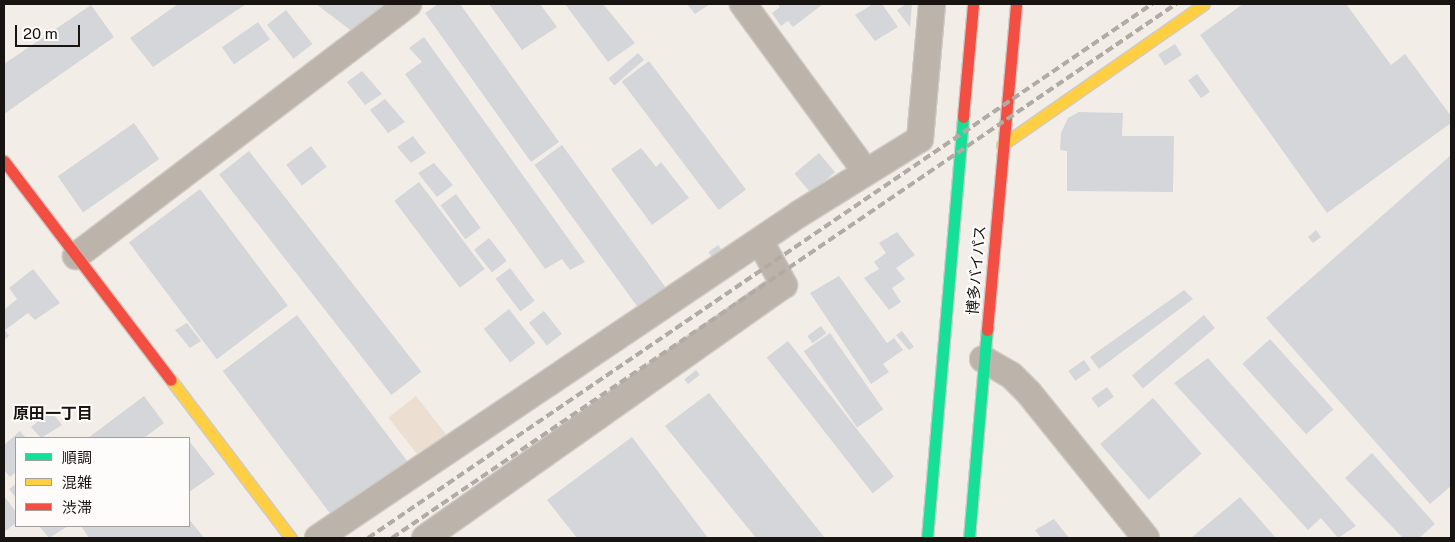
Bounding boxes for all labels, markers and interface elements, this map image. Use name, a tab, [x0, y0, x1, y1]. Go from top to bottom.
scale bar	[18, 15, 82, 47]
text: 20 m	[23, 25, 58, 42]
street label: 博多バイパス	[963, 224, 989, 316]
district label: 原田一丁目	[13, 404, 93, 424]
legend	[15, 437, 190, 527]
text: 順調	[62, 449, 92, 466]
text: 混雑	[62, 474, 92, 491]
text: 渋滞	[62, 499, 92, 516]

